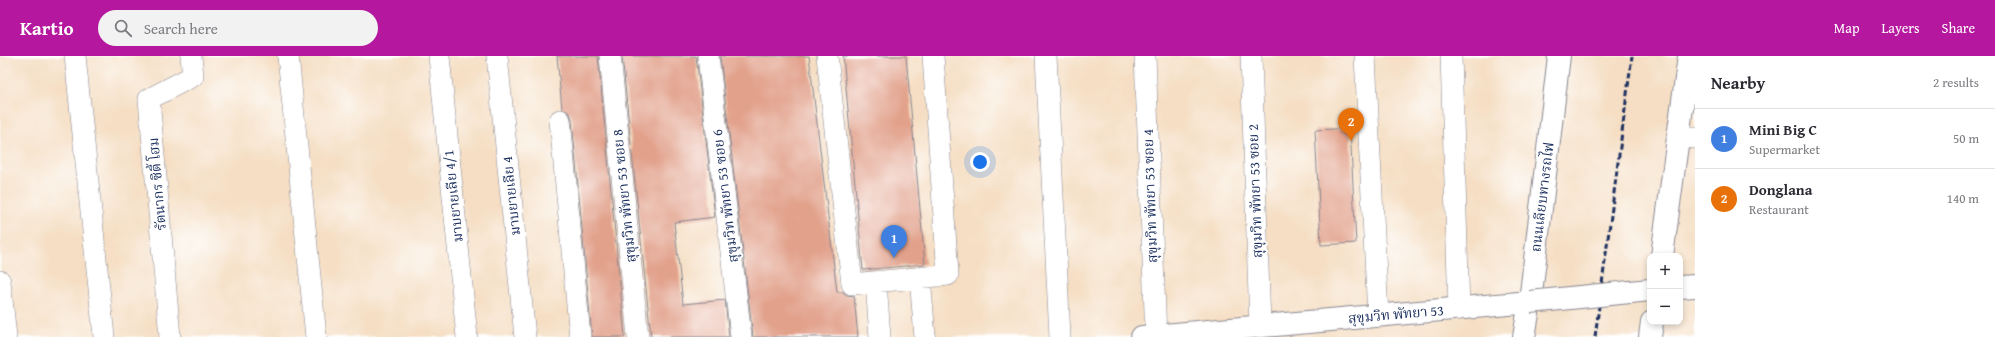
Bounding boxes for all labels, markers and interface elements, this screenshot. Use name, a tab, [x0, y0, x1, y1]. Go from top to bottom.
search box	[98, 10, 378, 46]
text: Kartio	[20, 14, 74, 42]
icon: search	[112, 17, 134, 39]
text: Search here	[144, 18, 218, 39]
text: Map	[1834, 18, 1860, 38]
text: Layers	[1882, 18, 1920, 38]
text: Share	[1942, 18, 1975, 38]
text: Nearby	[1711, 70, 1765, 95]
text: 2 results	[1933, 73, 1979, 92]
pin: 2	[1338, 108, 1364, 141]
text: Mini Big C	[1749, 119, 1817, 140]
street label: สุขุมวิท พัทยา 53 ซอย 2	[1243, 124, 1267, 258]
street label: สุขุมวิท พัทยา 53 ซอย 8	[607, 128, 641, 264]
street label: สุขุมวิท พัทยา 53 ซอย 6	[707, 128, 743, 264]
street label: สุขุมวิท พัทยา 53 ซอย 4	[1138, 128, 1162, 263]
text: 1	[1721, 129, 1727, 148]
text: 50 m	[1953, 129, 1979, 148]
street label: รัตนากร ซิตี้ โฮม	[143, 137, 171, 231]
text: Supermarket	[1749, 140, 1820, 159]
street label: ถนนเลียบทางรถไฟ	[1525, 141, 1559, 253]
street label: มาบยายเลีย 4/1	[438, 149, 468, 243]
your location	[970, 152, 990, 172]
street label: มาบยายเลีย 4	[497, 155, 525, 237]
text: Donglana	[1749, 179, 1812, 200]
text: 2	[1721, 189, 1727, 208]
text: 140 m	[1947, 189, 1979, 208]
text: Restaurant	[1749, 200, 1809, 219]
pin: 1	[881, 225, 907, 258]
map controls	[1647, 253, 1683, 325]
button: +	[1647, 253, 1683, 289]
button: −	[1647, 289, 1683, 325]
street label: สุขุมวิท พัทยา 53	[1347, 300, 1445, 328]

